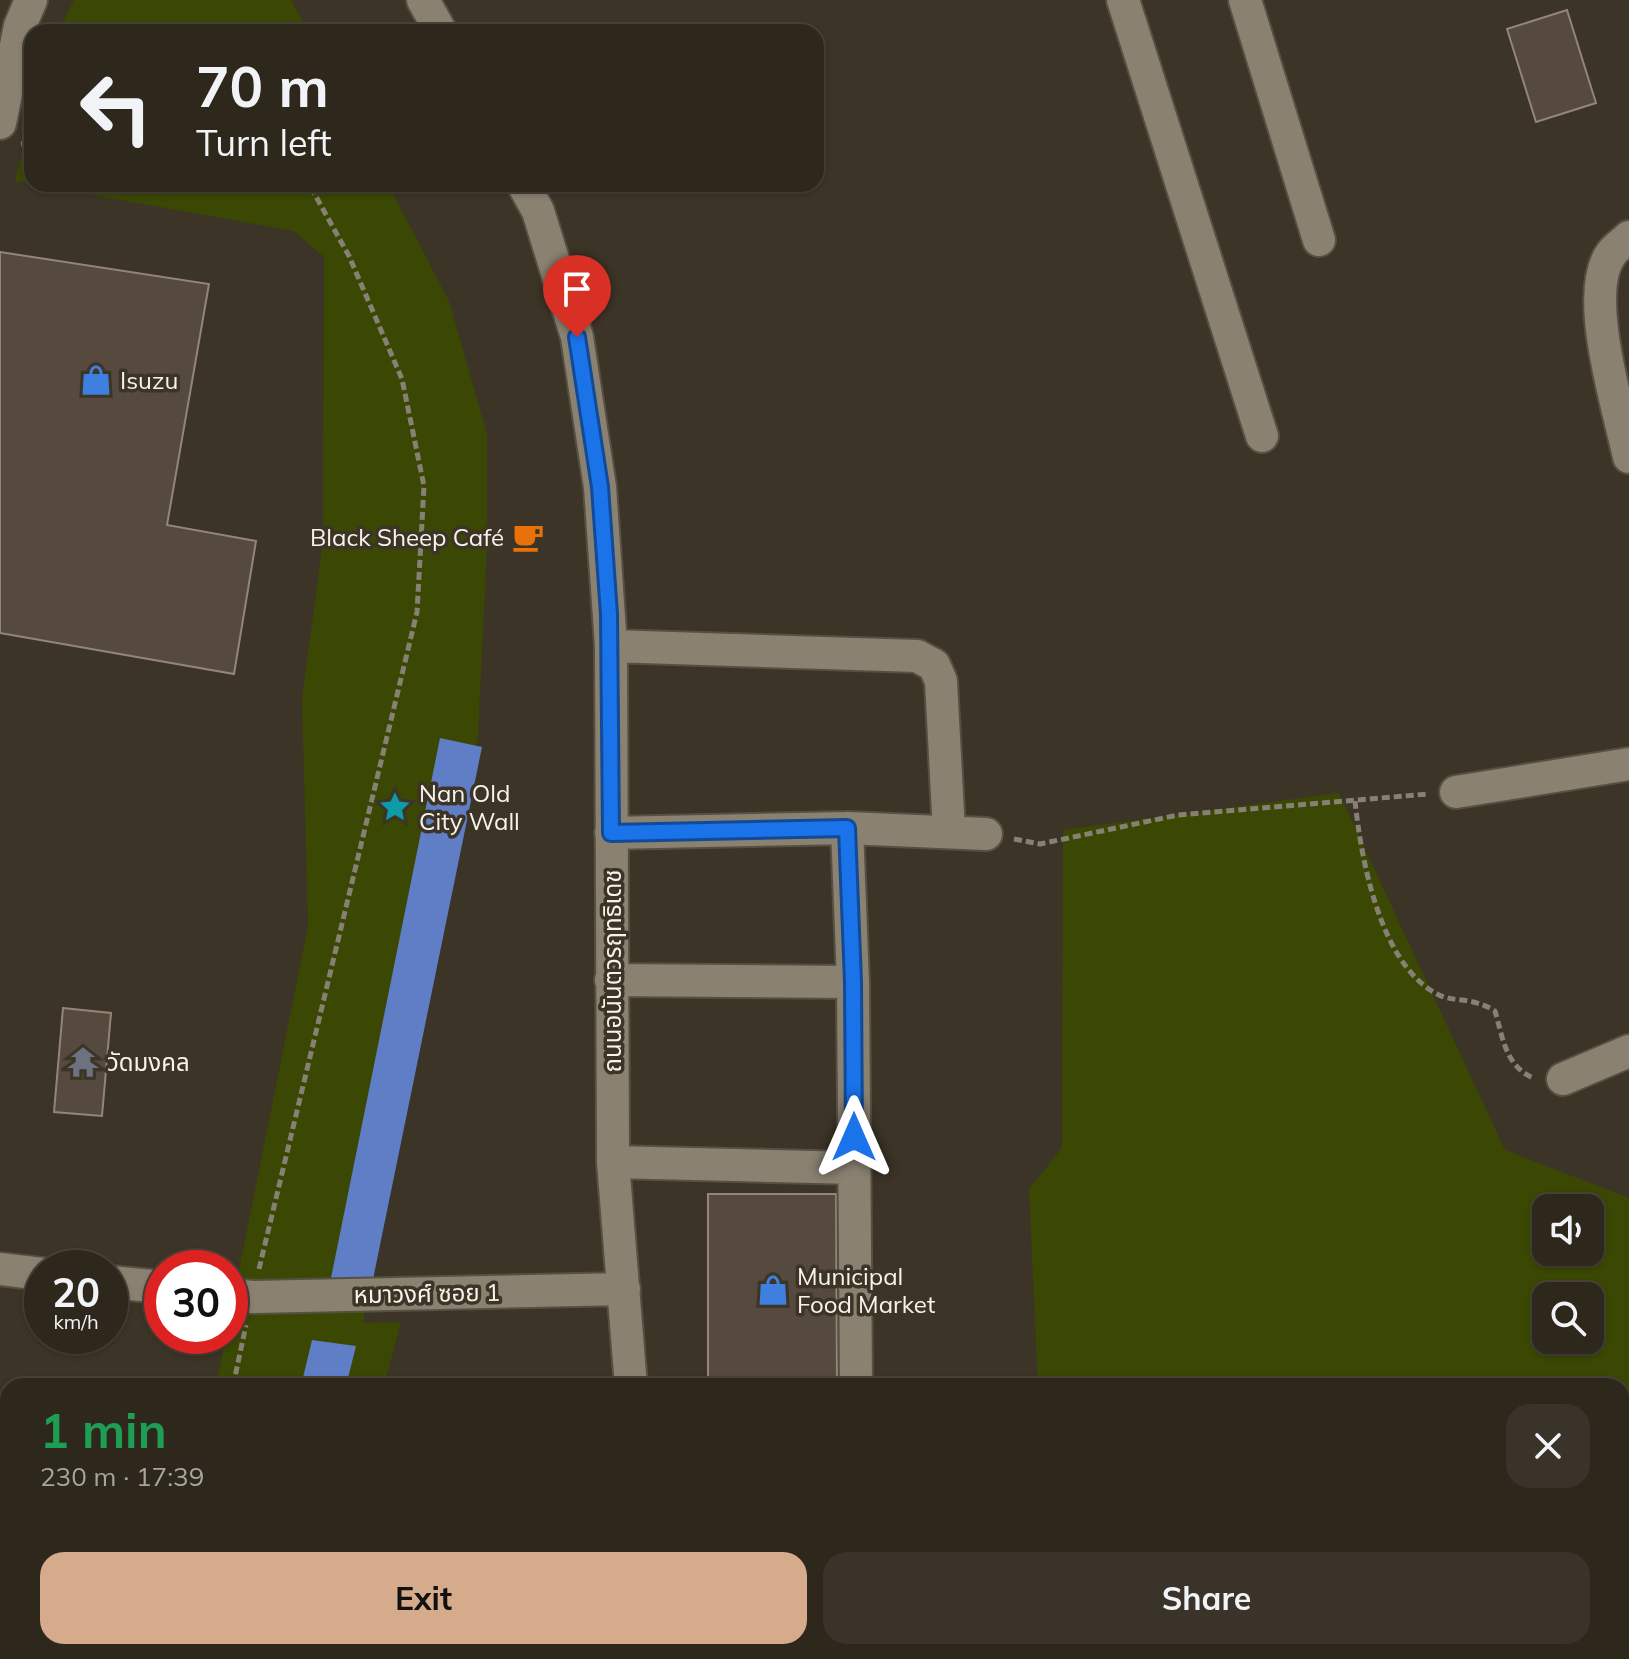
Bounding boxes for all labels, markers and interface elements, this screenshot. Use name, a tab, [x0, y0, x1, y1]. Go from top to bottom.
text: 70 m	[196, 51, 329, 121]
icon: left	[64, 56, 168, 160]
text: Turn left	[196, 120, 332, 165]
pin	[543, 255, 611, 337]
icon: arrive	[555, 267, 599, 311]
shop icon: Isuzu	[79, 363, 113, 397]
place label: Isuzu	[120, 365, 178, 395]
cafe icon: Black Sheep Café	[511, 520, 545, 554]
place label: Black Sheep Café	[310, 522, 504, 552]
place label: Nan Old City Wall	[419, 778, 520, 836]
place icon: Nan Old City Wall	[378, 790, 412, 824]
street label: ถนนอนันตวรฤทธิเดช	[597, 870, 627, 1072]
temple icon: วัดมงคล	[66, 1045, 100, 1079]
place label: วัดมงคล	[107, 1047, 190, 1077]
position arrow	[812, 1095, 896, 1179]
map controls	[1532, 1194, 1604, 1354]
button: sound	[1532, 1194, 1604, 1266]
speed limit sign: 30	[144, 1250, 248, 1354]
place label: Municipal Food Market	[797, 1261, 935, 1319]
text: 20	[52, 1267, 100, 1317]
shop icon: Municipal Food Market	[756, 1273, 790, 1307]
street label: หมาวงศ์ ซอย 1	[353, 1277, 501, 1309]
button: search	[1532, 1282, 1604, 1354]
text: km/h	[53, 1309, 99, 1334]
text: 1 min	[40, 1400, 167, 1460]
button: close	[1506, 1404, 1590, 1488]
text: 230 m · 17:39	[40, 1460, 204, 1493]
button: Exit	[40, 1552, 807, 1644]
button: Share	[823, 1552, 1590, 1644]

